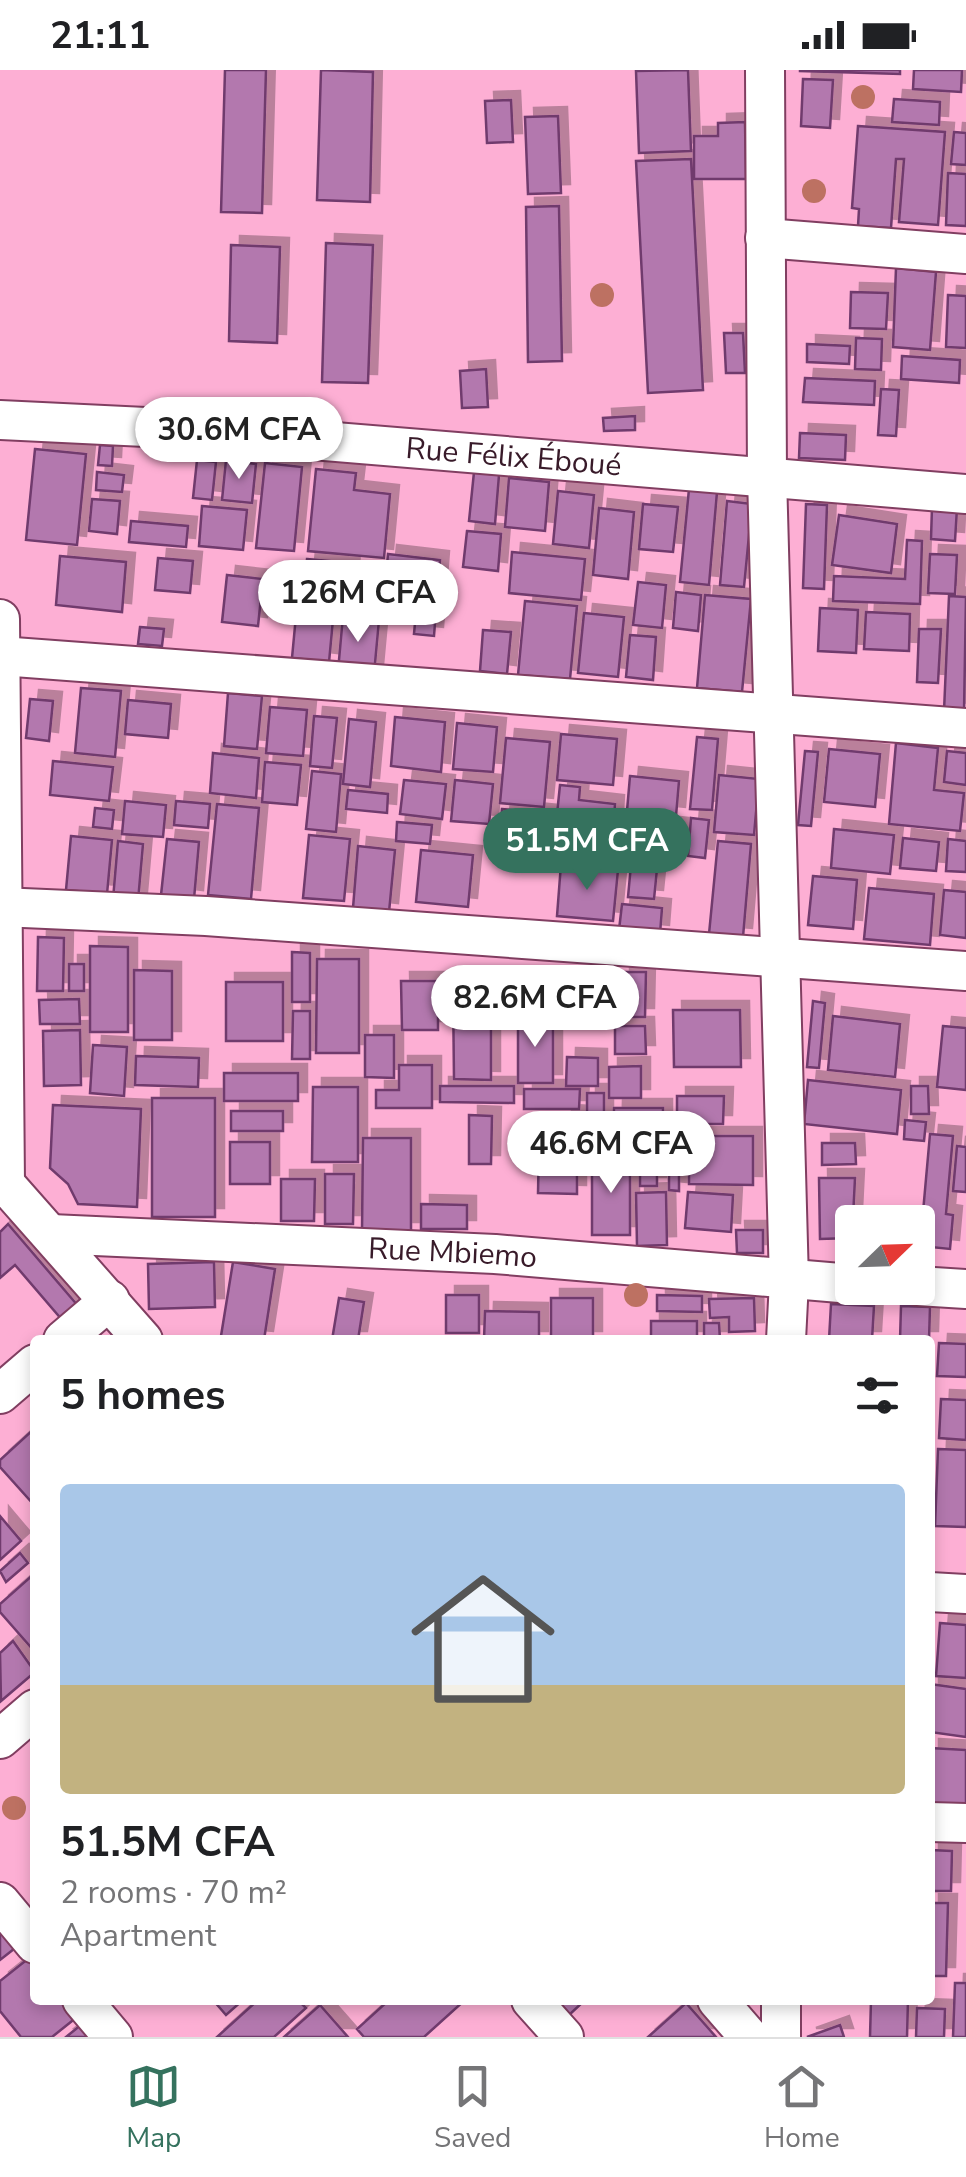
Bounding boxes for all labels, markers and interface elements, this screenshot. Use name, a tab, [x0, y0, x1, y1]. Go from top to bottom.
text: 21:11	[50, 10, 151, 61]
pin: 30.6M CFA	[125, 397, 353, 482]
text: 30.6M CFA	[157, 408, 321, 451]
street label: Rue Félix Éboué	[404, 428, 623, 486]
pin: 126M CFA	[255, 560, 461, 645]
text: 126M CFA	[280, 571, 436, 614]
pin: 51.5M CFA	[473, 808, 701, 893]
text: 51.5M CFA	[505, 819, 669, 862]
pin: 82.6M CFA	[421, 965, 649, 1050]
text: 82.6M CFA	[453, 976, 617, 1019]
pin: 46.6M CFA	[497, 1111, 725, 1196]
text: 46.6M CFA	[529, 1122, 693, 1165]
north arrow	[835, 1205, 935, 1305]
map controls	[835, 1205, 935, 1305]
street label: Rue Mbiemo	[367, 1228, 539, 1278]
text: 5 homes	[60, 1367, 225, 1424]
icon: filters	[850, 1368, 905, 1423]
icon: home	[393, 1549, 573, 1729]
text: 51.5M CFA	[60, 1814, 275, 1871]
text: 2 rooms · 70 m²	[60, 1871, 287, 1914]
text: Apartment	[60, 1914, 216, 1957]
tab: Map	[126, 2059, 181, 2157]
tab: Saved	[434, 2059, 511, 2157]
tab: Home	[764, 2059, 840, 2157]

